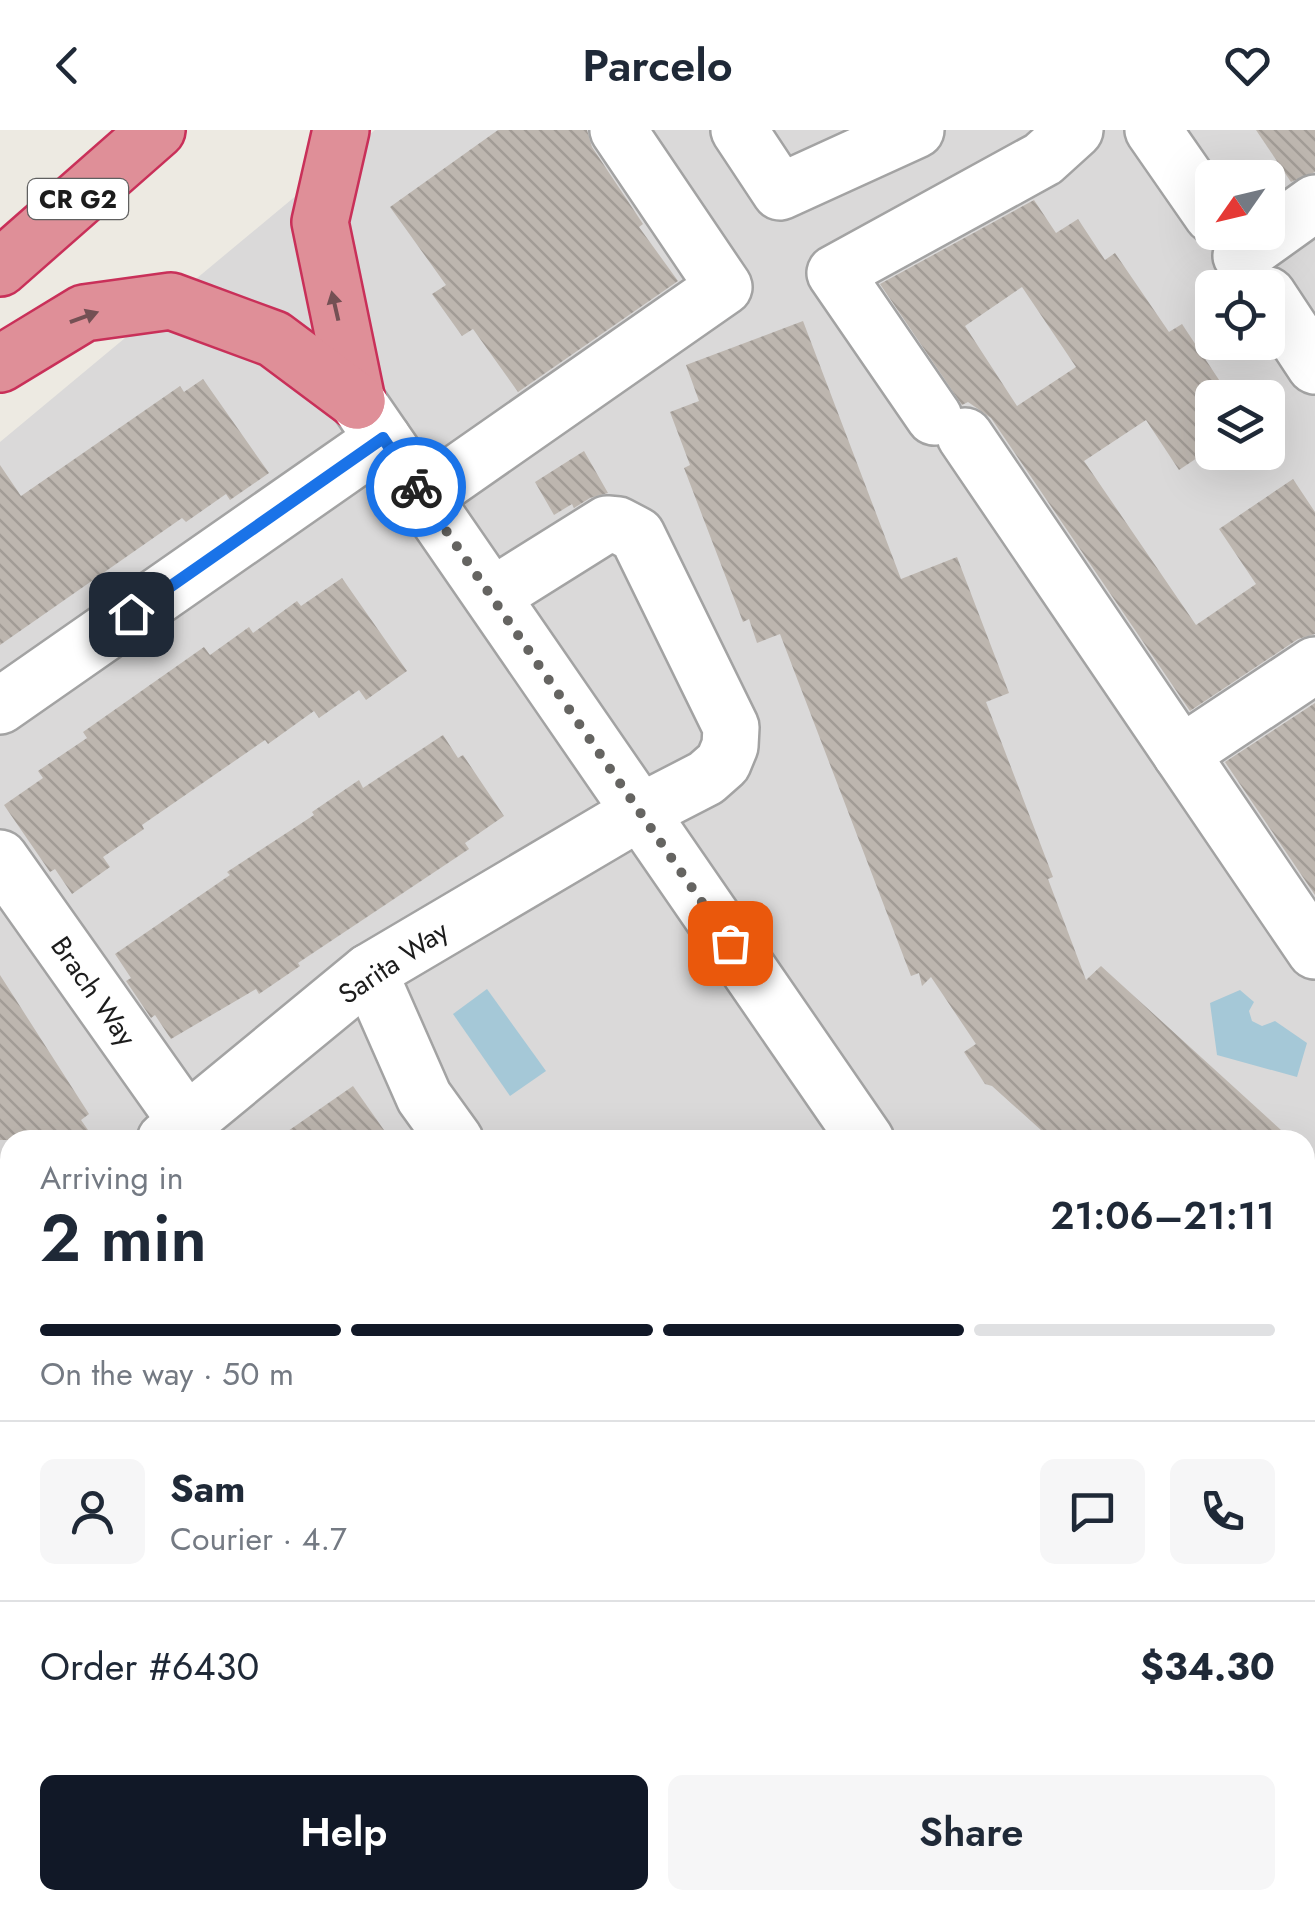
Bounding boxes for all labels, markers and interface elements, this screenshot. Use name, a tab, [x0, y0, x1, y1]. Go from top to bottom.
text: Parcelo	[582, 33, 733, 98]
icon: back	[40, 38, 95, 93]
icon: heart	[1220, 38, 1275, 93]
north arrow	[1195, 160, 1285, 250]
map controls	[1195, 160, 1285, 470]
road number: CR G2	[28, 179, 128, 219]
button: locate	[1195, 270, 1285, 360]
one-way arrow	[327, 290, 343, 321]
one-way arrow	[69, 309, 99, 324]
button: layers	[1195, 380, 1285, 470]
courier	[366, 437, 466, 537]
icon: bike	[389, 460, 444, 515]
pin	[89, 572, 174, 657]
icon: home	[104, 587, 159, 642]
pin	[688, 901, 773, 986]
street label: Sarita Way	[330, 910, 457, 1014]
icon: bag	[703, 916, 758, 971]
street label: Brach Way	[41, 928, 147, 1055]
text: Arriving in	[40, 1155, 184, 1201]
text: 21:06–21:11	[1051, 1188, 1275, 1243]
text: 2 min	[40, 1191, 207, 1285]
text: On the way · 50 m	[40, 1351, 294, 1397]
button: person	[40, 1459, 145, 1564]
button: chat	[1040, 1459, 1145, 1564]
button: phone	[1170, 1459, 1275, 1564]
text: Sam	[170, 1461, 245, 1516]
text: Courier · 4.7	[170, 1516, 347, 1562]
text: Order #6430	[40, 1639, 259, 1694]
text: $34.30	[1140, 1639, 1275, 1694]
button: Help	[40, 1775, 648, 1890]
button: Share	[668, 1775, 1275, 1890]

